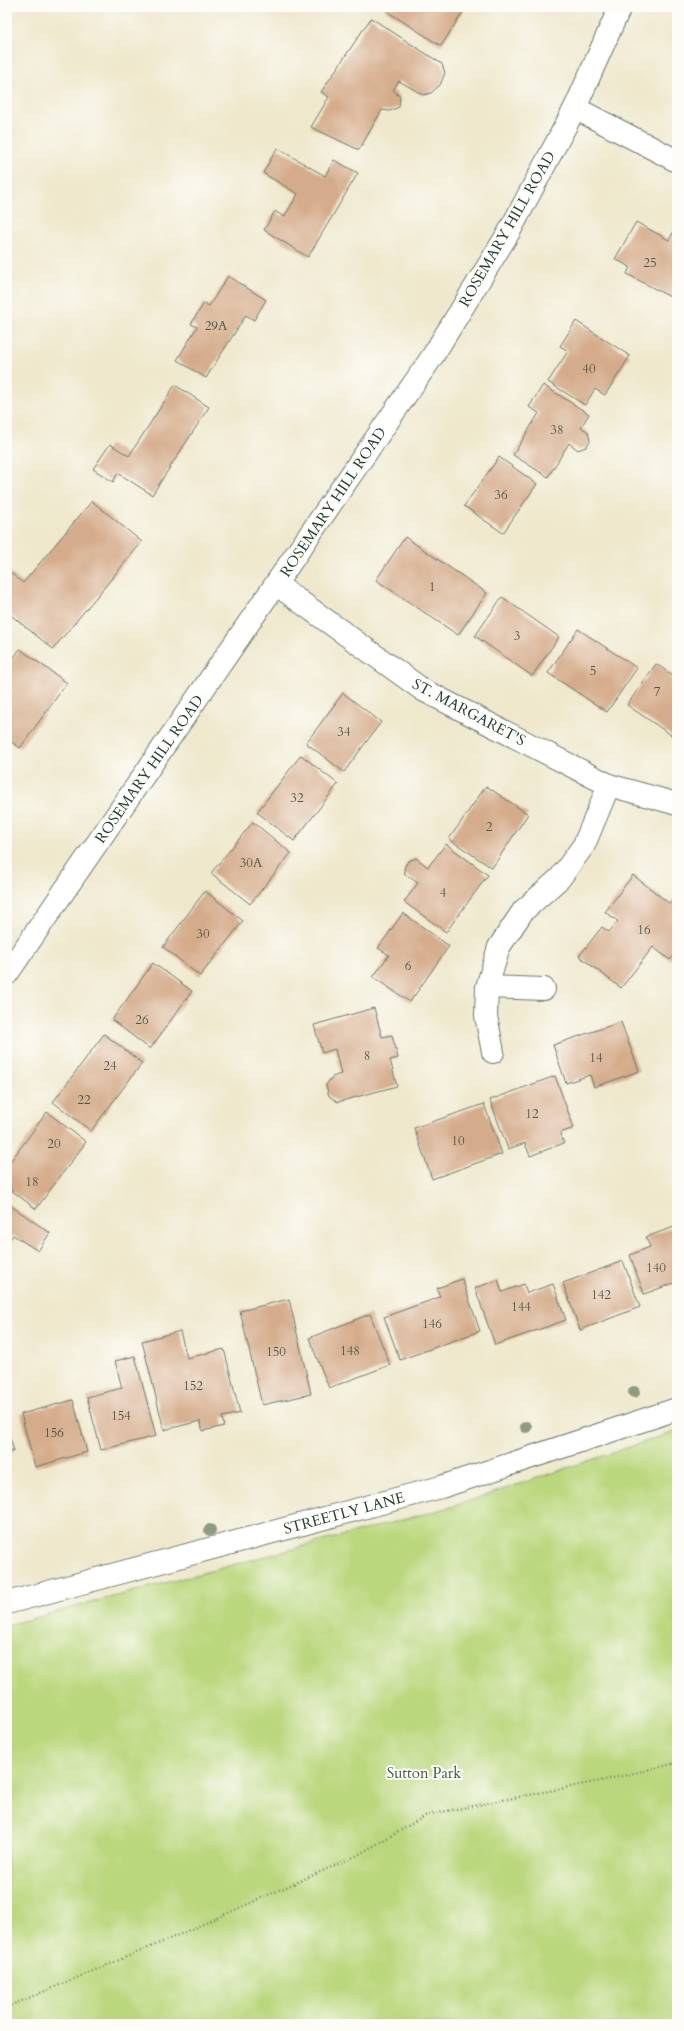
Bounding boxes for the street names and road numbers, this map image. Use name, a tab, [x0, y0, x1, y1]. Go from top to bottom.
street label: ROSEMARY HILL ROAD	[454, 148, 560, 310]
street label: ROSEMARY HILL ROAD	[275, 423, 391, 581]
street label: ST. MARGARET'S	[409, 674, 529, 750]
street label: ROSEMARY HILL ROAD	[90, 691, 208, 847]
street label: STREETLY LANE	[281, 1487, 407, 1539]

